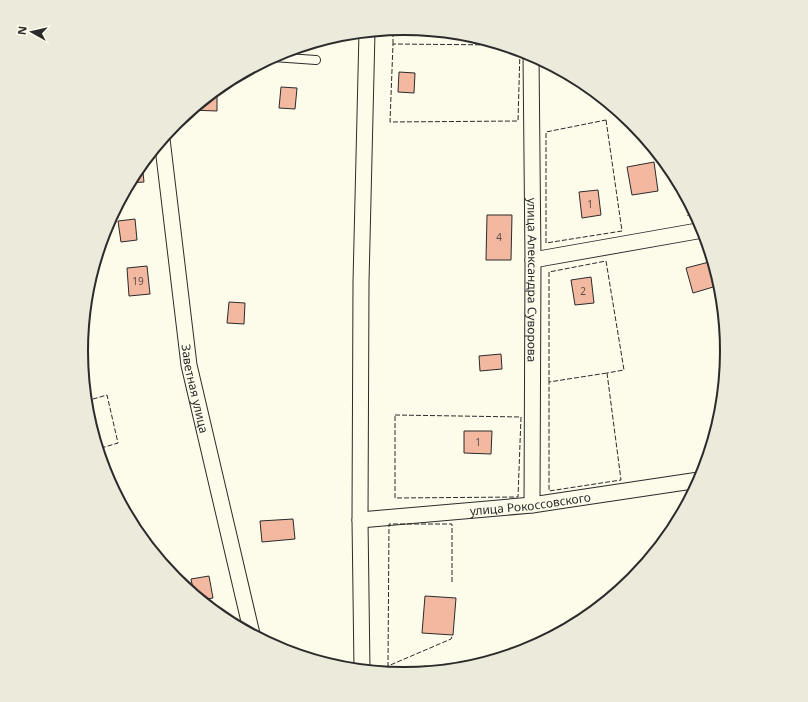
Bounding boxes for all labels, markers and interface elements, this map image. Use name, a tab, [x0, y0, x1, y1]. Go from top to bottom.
north arrow	[12, 12, 52, 52]
text: N	[14, 25, 30, 36]
house number: 1	[587, 197, 593, 211]
street label: улица Александра Суворова	[524, 198, 542, 362]
house number: 4	[496, 230, 502, 244]
house number: 19	[132, 274, 144, 288]
house number: 2	[580, 284, 586, 298]
street label: Заветная улица	[178, 343, 213, 435]
house number: 1	[475, 435, 481, 449]
street label: улица Рокоссовского	[469, 488, 592, 519]

